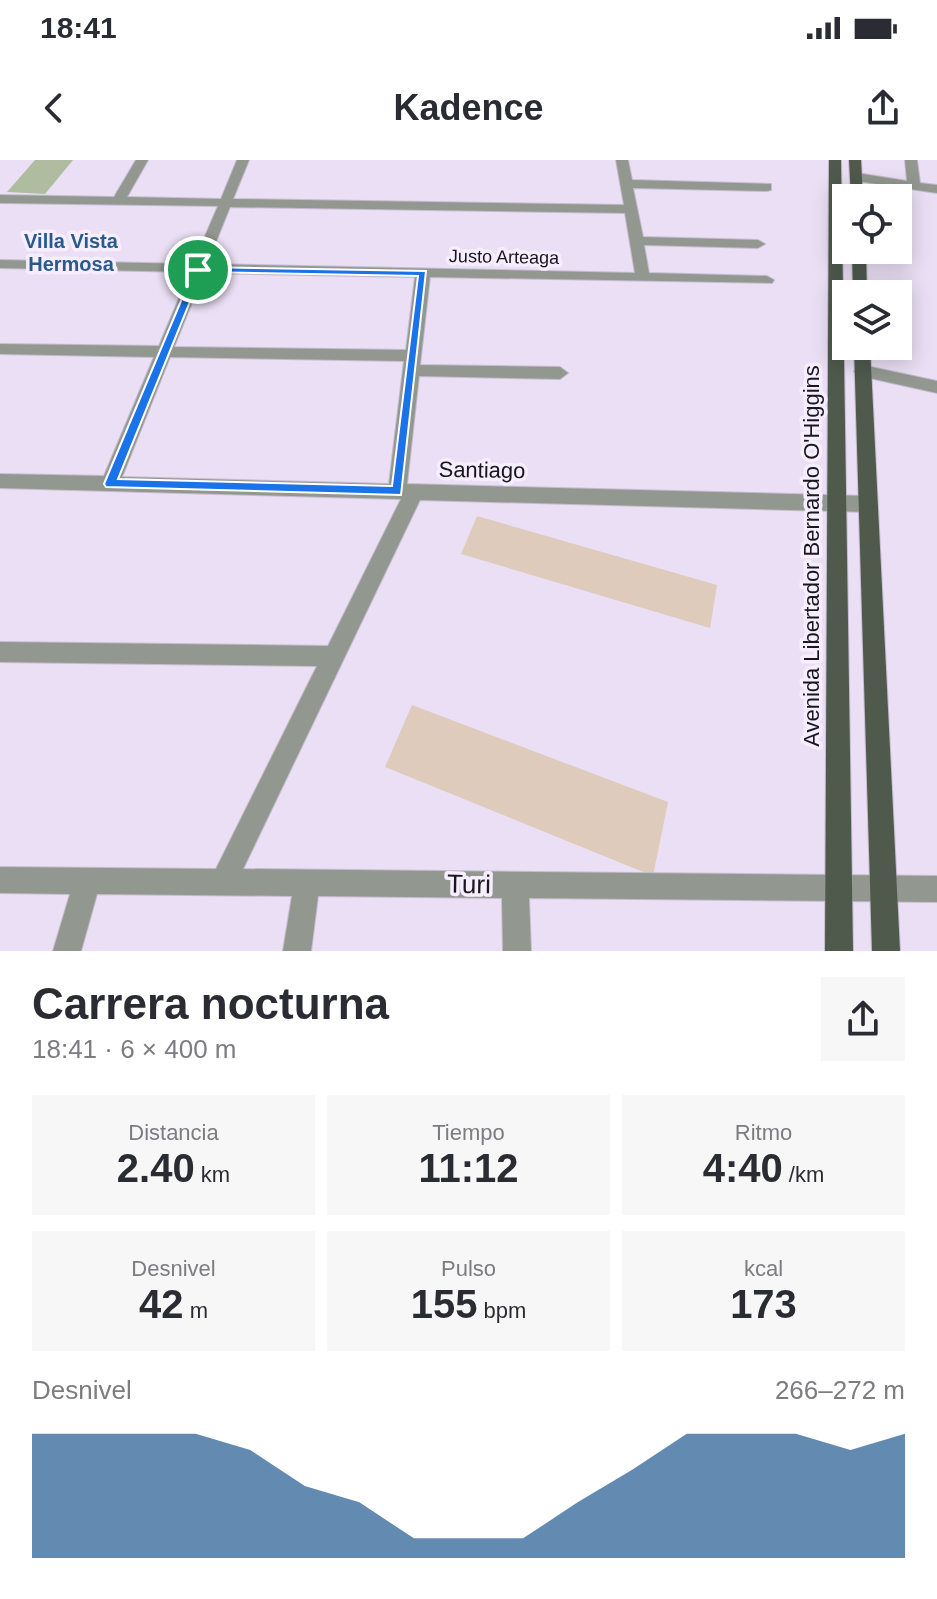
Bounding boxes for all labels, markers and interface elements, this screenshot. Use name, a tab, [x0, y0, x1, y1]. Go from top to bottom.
text: 18:41	[40, 11, 117, 44]
icon: back	[32, 86, 76, 130]
icon: share	[861, 86, 905, 130]
text: Kadence	[393, 87, 544, 128]
map controls	[832, 184, 912, 360]
button: locate	[832, 184, 912, 264]
district label: Villa Vista Hermosa	[24, 230, 119, 275]
pin	[164, 236, 232, 304]
street label: Justo Arteaga	[449, 246, 560, 268]
icon: arrive	[176, 248, 220, 292]
button: layers	[832, 280, 912, 360]
street label: Avenida Libertador Bernardo O'Higgins	[799, 365, 824, 747]
street label: Santiago	[438, 457, 526, 483]
street label: Turi	[447, 869, 491, 899]
button: share	[821, 977, 905, 1061]
text: Carrera nocturna	[32, 979, 389, 1028]
text: 18:41 · 6 × 400 m	[32, 1034, 237, 1064]
text: Distancia	[128, 1120, 219, 1145]
text: Tiempo	[432, 1120, 505, 1145]
text: Ritmo	[735, 1120, 792, 1145]
text: 2.40	[117, 1146, 195, 1190]
text: 11:12	[418, 1146, 519, 1190]
text: 4:40	[703, 1146, 783, 1190]
text: km	[195, 1162, 230, 1187]
text: /km	[783, 1162, 824, 1187]
text: Desnivel	[131, 1256, 216, 1281]
text: Pulso	[441, 1256, 496, 1281]
text: kcal	[744, 1256, 783, 1281]
text: 42	[139, 1282, 184, 1326]
text: 155	[411, 1282, 477, 1326]
text: 173	[730, 1282, 797, 1326]
text: m	[184, 1298, 208, 1323]
text: bpm	[477, 1298, 526, 1323]
text: Desnivel	[32, 1375, 132, 1405]
text: 266–272 m	[775, 1375, 905, 1405]

